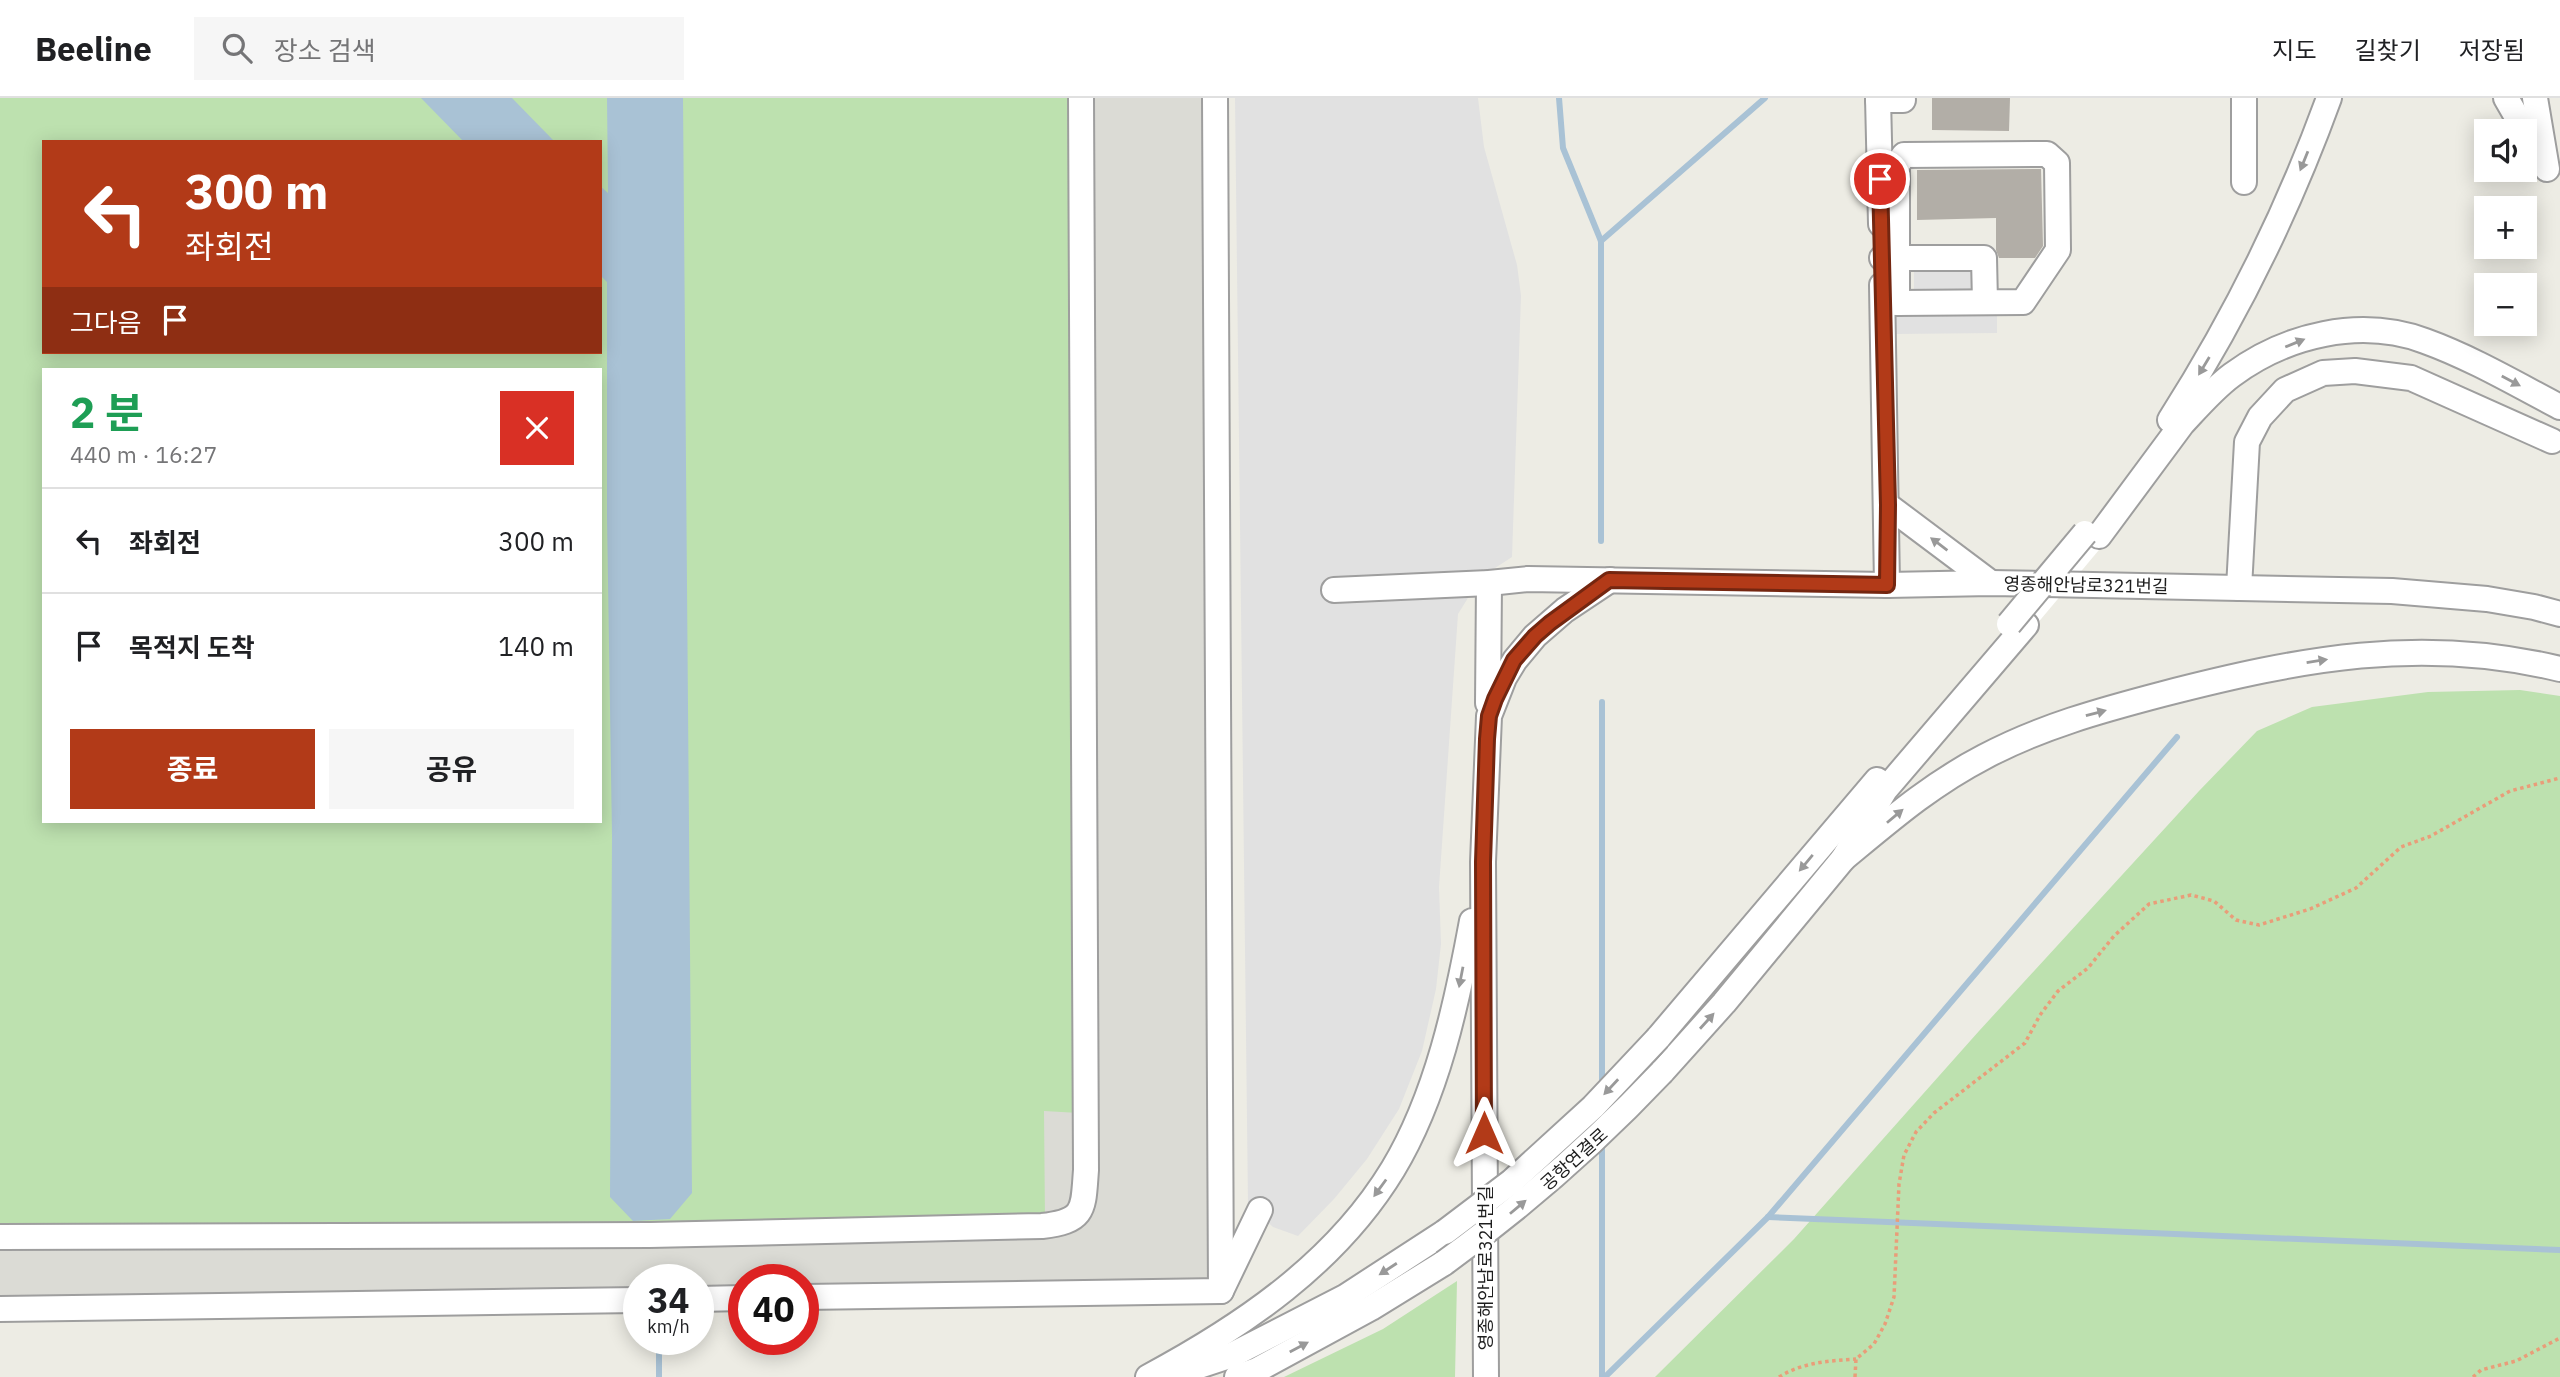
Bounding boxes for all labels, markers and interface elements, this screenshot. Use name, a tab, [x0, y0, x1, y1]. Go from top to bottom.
search box	[194, 17, 684, 80]
text: Beeline	[35, 27, 152, 70]
icon: search	[218, 29, 256, 67]
text: 장소 검색	[274, 33, 376, 67]
text: 지도	[2272, 34, 2317, 66]
text: 길찾기	[2355, 34, 2421, 66]
text: 저장됨	[2459, 34, 2525, 66]
map controls	[2474, 119, 2537, 336]
button: sound	[2474, 119, 2537, 182]
pin	[1850, 149, 1910, 209]
one-way arrow	[2298, 151, 2309, 172]
text: 300 m	[185, 159, 329, 222]
icon: arrive	[1861, 160, 1899, 198]
icon: left	[70, 168, 161, 259]
button: +	[2474, 196, 2537, 259]
text: 좌회전	[185, 225, 273, 267]
button: −	[2474, 273, 2537, 336]
icon: arrive	[156, 301, 194, 339]
text: 그다음	[70, 305, 142, 339]
one-way arrow	[2285, 337, 2306, 348]
one-way arrow	[2198, 356, 2211, 375]
one-way arrow	[2501, 375, 2521, 387]
text: 2 분	[70, 385, 144, 440]
button: close	[500, 391, 574, 465]
text: 440 m · 16:27	[70, 439, 217, 469]
icon: left	[70, 522, 108, 560]
text: 300 m	[498, 524, 574, 558]
text: 좌회전	[129, 525, 201, 559]
one-way arrow	[1930, 537, 1948, 551]
street label: 영종해안남로321번길	[2003, 572, 2169, 598]
icon: arrive	[70, 627, 108, 665]
text: 140 m	[498, 629, 574, 663]
text: 목적지 도착	[129, 630, 255, 664]
one-way arrow	[2306, 655, 2328, 666]
one-way arrow	[2086, 707, 2107, 717]
button: 종료	[70, 729, 315, 809]
button: 공유	[329, 729, 574, 809]
one-way arrow	[1887, 809, 1904, 824]
one-way arrow	[1799, 855, 1814, 872]
one-way arrow	[1456, 966, 1467, 988]
one-way arrow	[1699, 1013, 1715, 1030]
one-way arrow	[1604, 1078, 1620, 1095]
position arrow	[1447, 1096, 1521, 1170]
street label: 공항연결로	[1536, 1123, 1612, 1195]
one-way arrow	[1372, 1178, 1387, 1196]
street label: 영종해안남로321번길	[1474, 1186, 1497, 1350]
one-way arrow	[1510, 1200, 1527, 1215]
one-way arrow	[1378, 1263, 1398, 1276]
speed limit sign: 40	[728, 1264, 819, 1355]
text: 34	[647, 1277, 690, 1323]
text: km/h	[647, 1315, 690, 1338]
one-way arrow	[1289, 1341, 1308, 1353]

